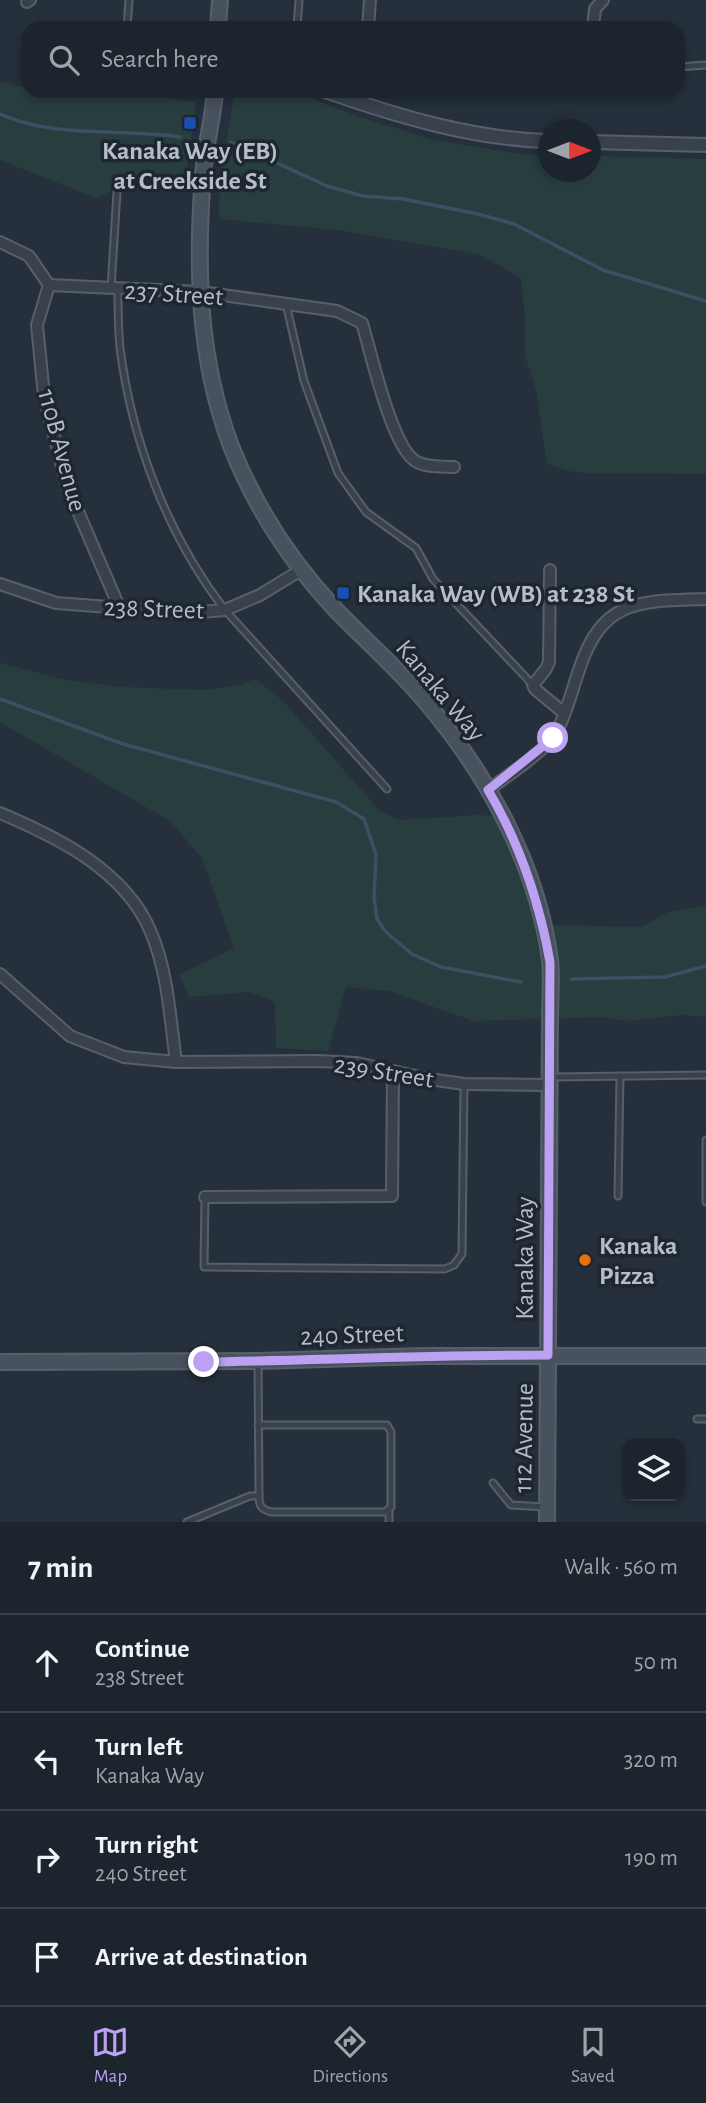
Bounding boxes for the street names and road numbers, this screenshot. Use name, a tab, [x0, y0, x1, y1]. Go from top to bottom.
street label: 237 Street	[124, 278, 224, 310]
street label: 110B Avenue	[33, 386, 91, 514]
street label: 238 Street	[103, 594, 205, 624]
street label: Kanaka Way	[391, 635, 490, 746]
street label: 239 Street	[332, 1051, 435, 1093]
street label: Kanaka Way	[512, 1196, 538, 1320]
street label: 240 Street	[300, 1320, 404, 1350]
street label: 112 Avenue	[510, 1383, 538, 1493]

